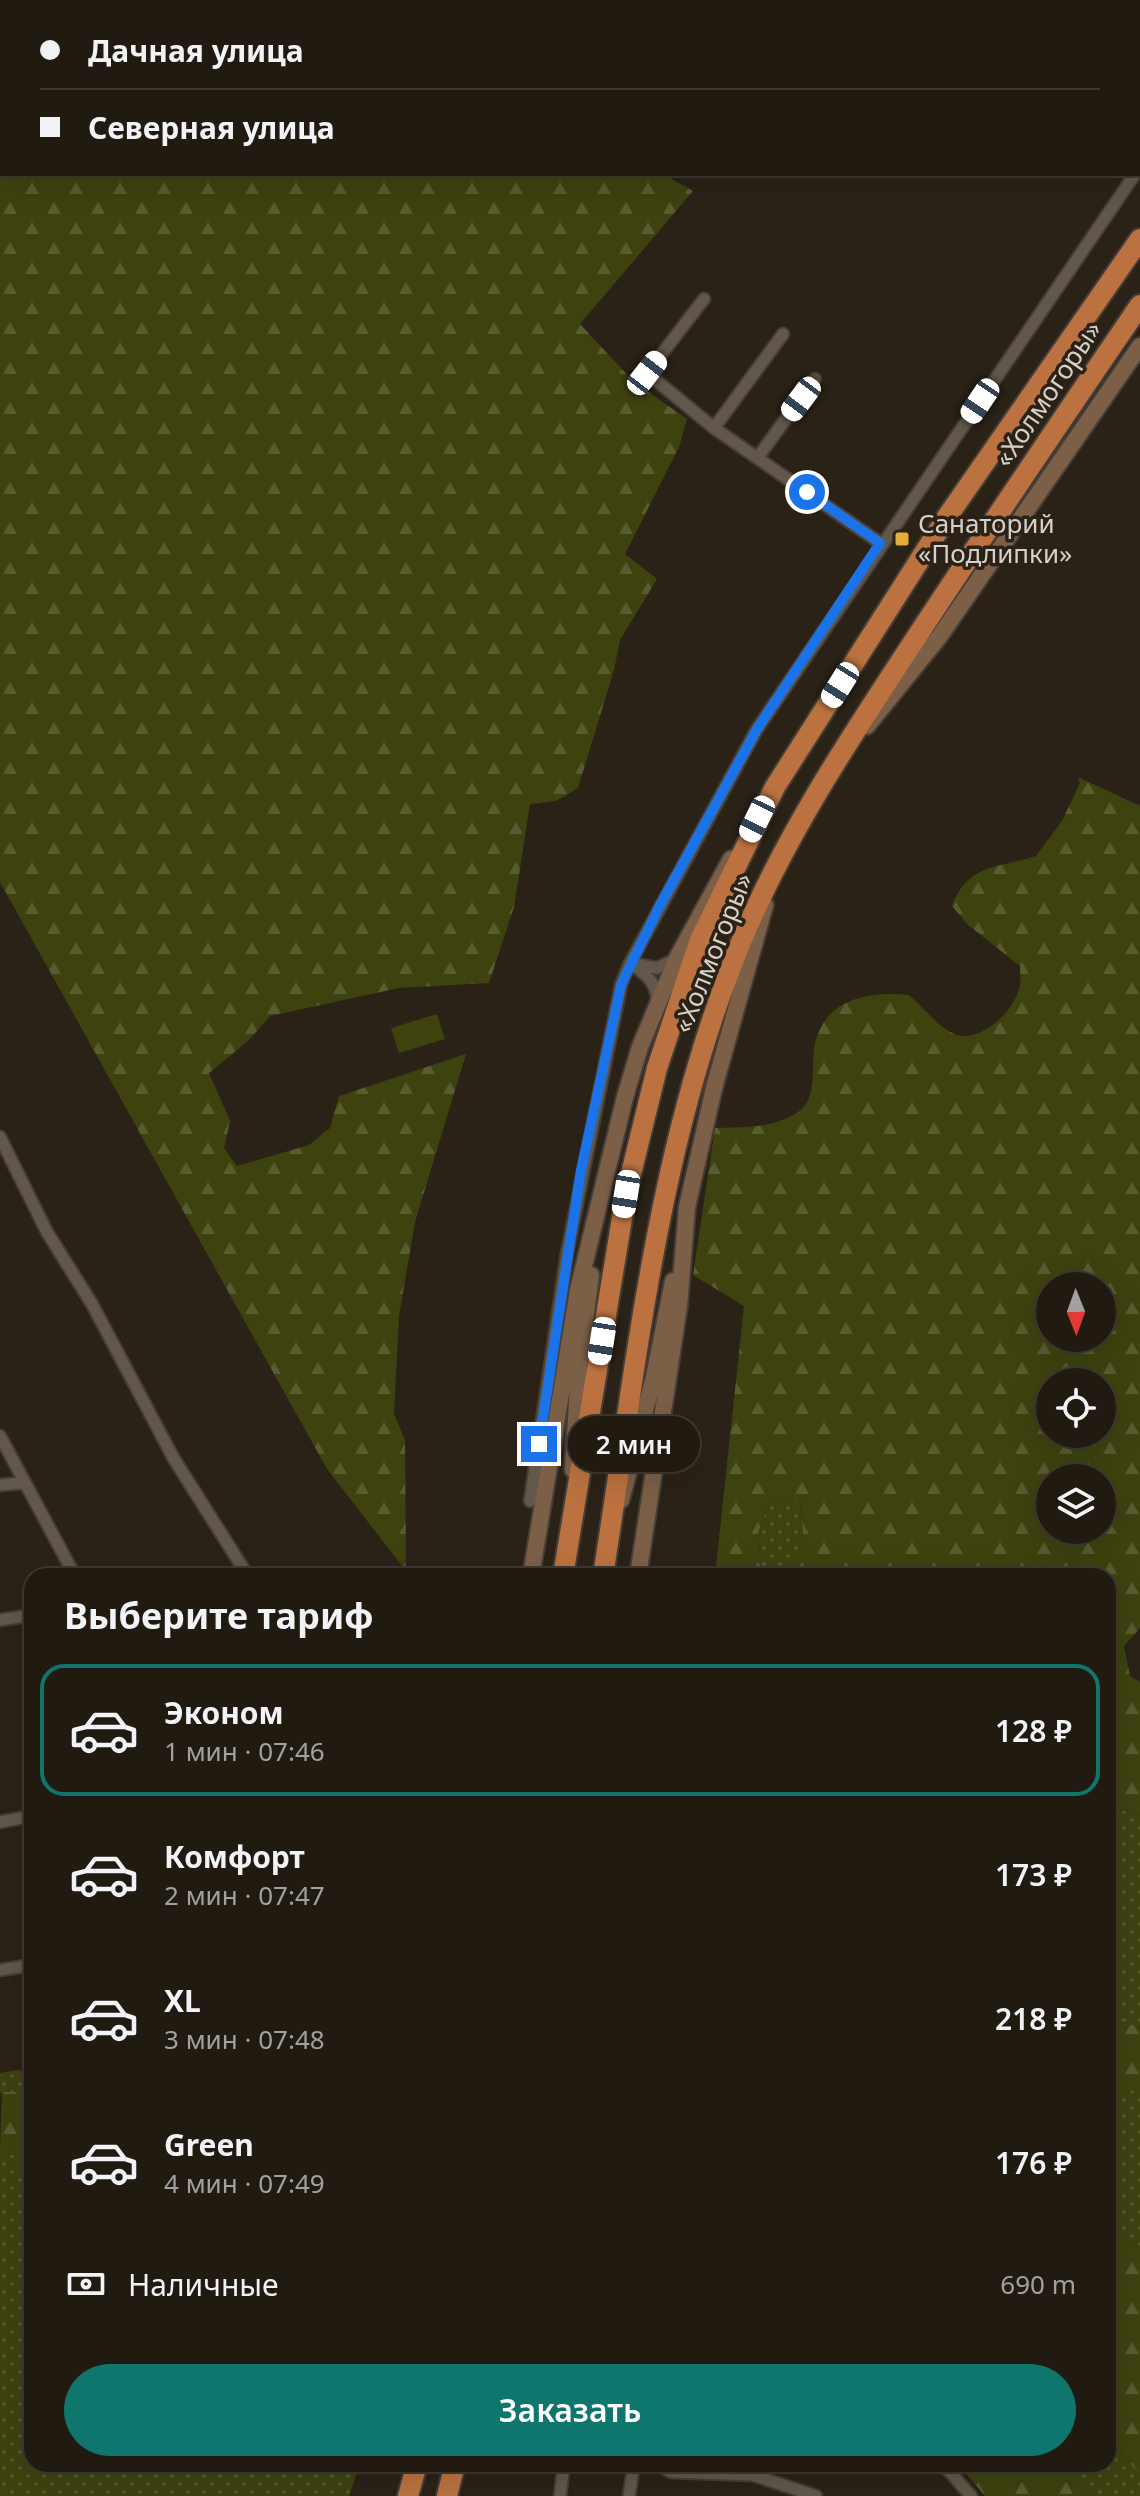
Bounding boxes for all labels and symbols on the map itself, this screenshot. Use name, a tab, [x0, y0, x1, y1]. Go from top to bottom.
street label: «Холмогоры»	[985, 313, 1109, 474]
car	[623, 347, 671, 399]
car	[777, 373, 825, 425]
car	[957, 374, 1003, 428]
route start	[789, 474, 825, 510]
place label: Санаторий «Подлипки»	[918, 505, 1072, 571]
marker: Санаторий «Подлипки»	[893, 530, 911, 548]
car	[817, 658, 863, 712]
car	[736, 792, 778, 846]
street label: «Холмогоры»	[664, 867, 761, 1038]
car	[610, 1168, 642, 1220]
north arrow	[1036, 1272, 1116, 1352]
car	[586, 1315, 618, 1367]
callout: 2 мин	[567, 1416, 699, 1472]
route end	[521, 1426, 557, 1462]

